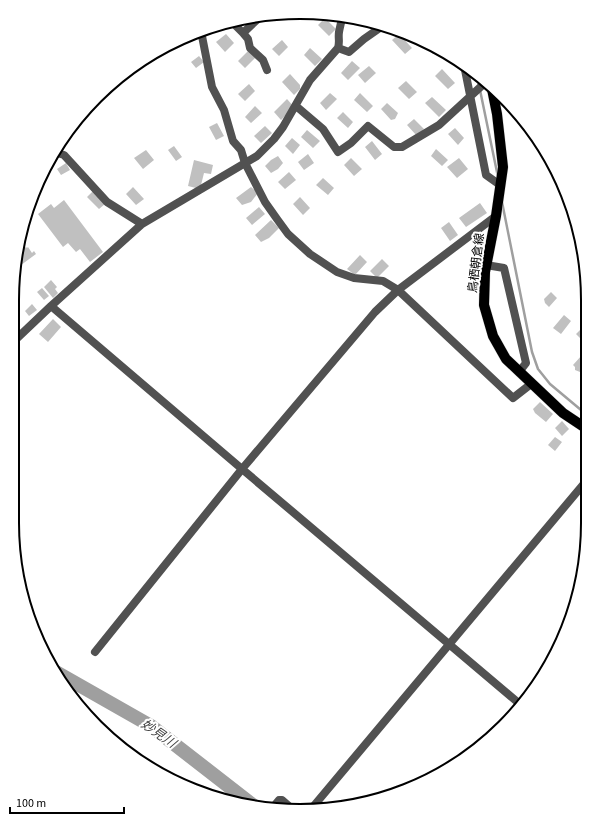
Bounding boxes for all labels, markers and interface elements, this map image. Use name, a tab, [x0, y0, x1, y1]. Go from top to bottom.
street label: 鳥栖朝倉線	[464, 232, 489, 294]
water label: 妙見川	[137, 715, 181, 754]
scale bar	[10, 789, 124, 815]
text: 100 m	[16, 795, 46, 812]

